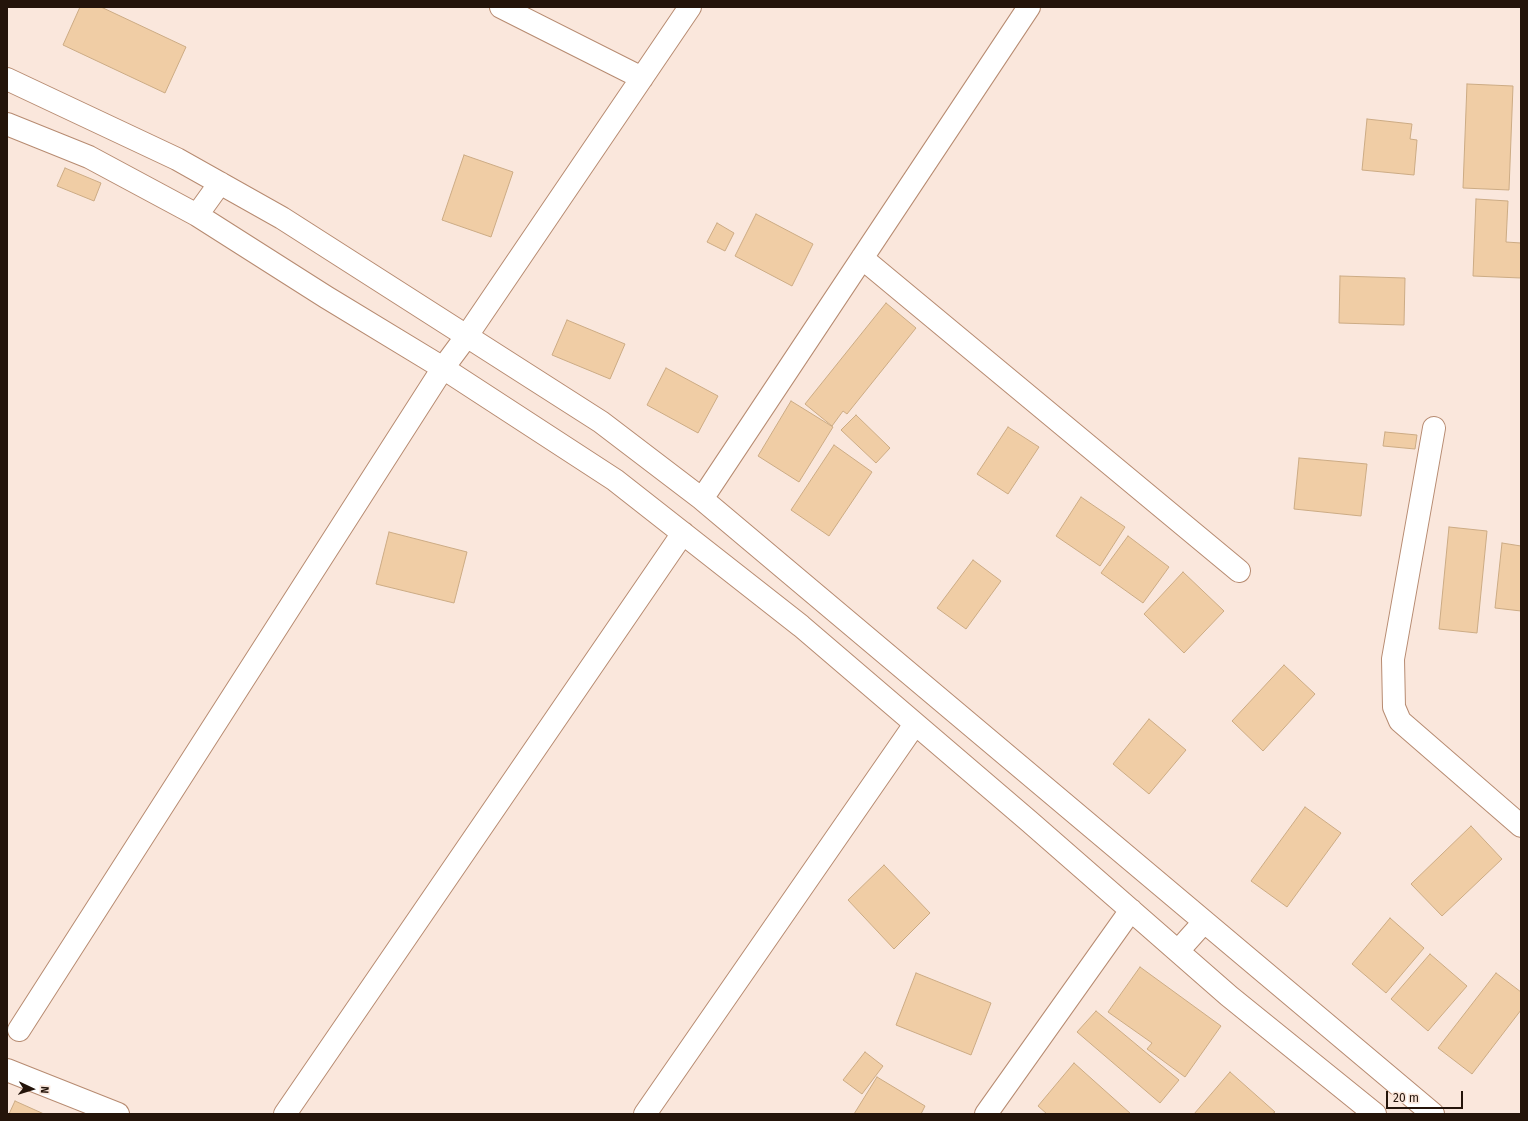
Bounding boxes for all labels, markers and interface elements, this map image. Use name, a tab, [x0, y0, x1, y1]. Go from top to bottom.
north arrow	[12, 1069, 52, 1109]
scale bar	[1388, 1083, 1465, 1109]
text: N	[38, 1086, 51, 1094]
text: 20 m	[1393, 1091, 1419, 1105]

